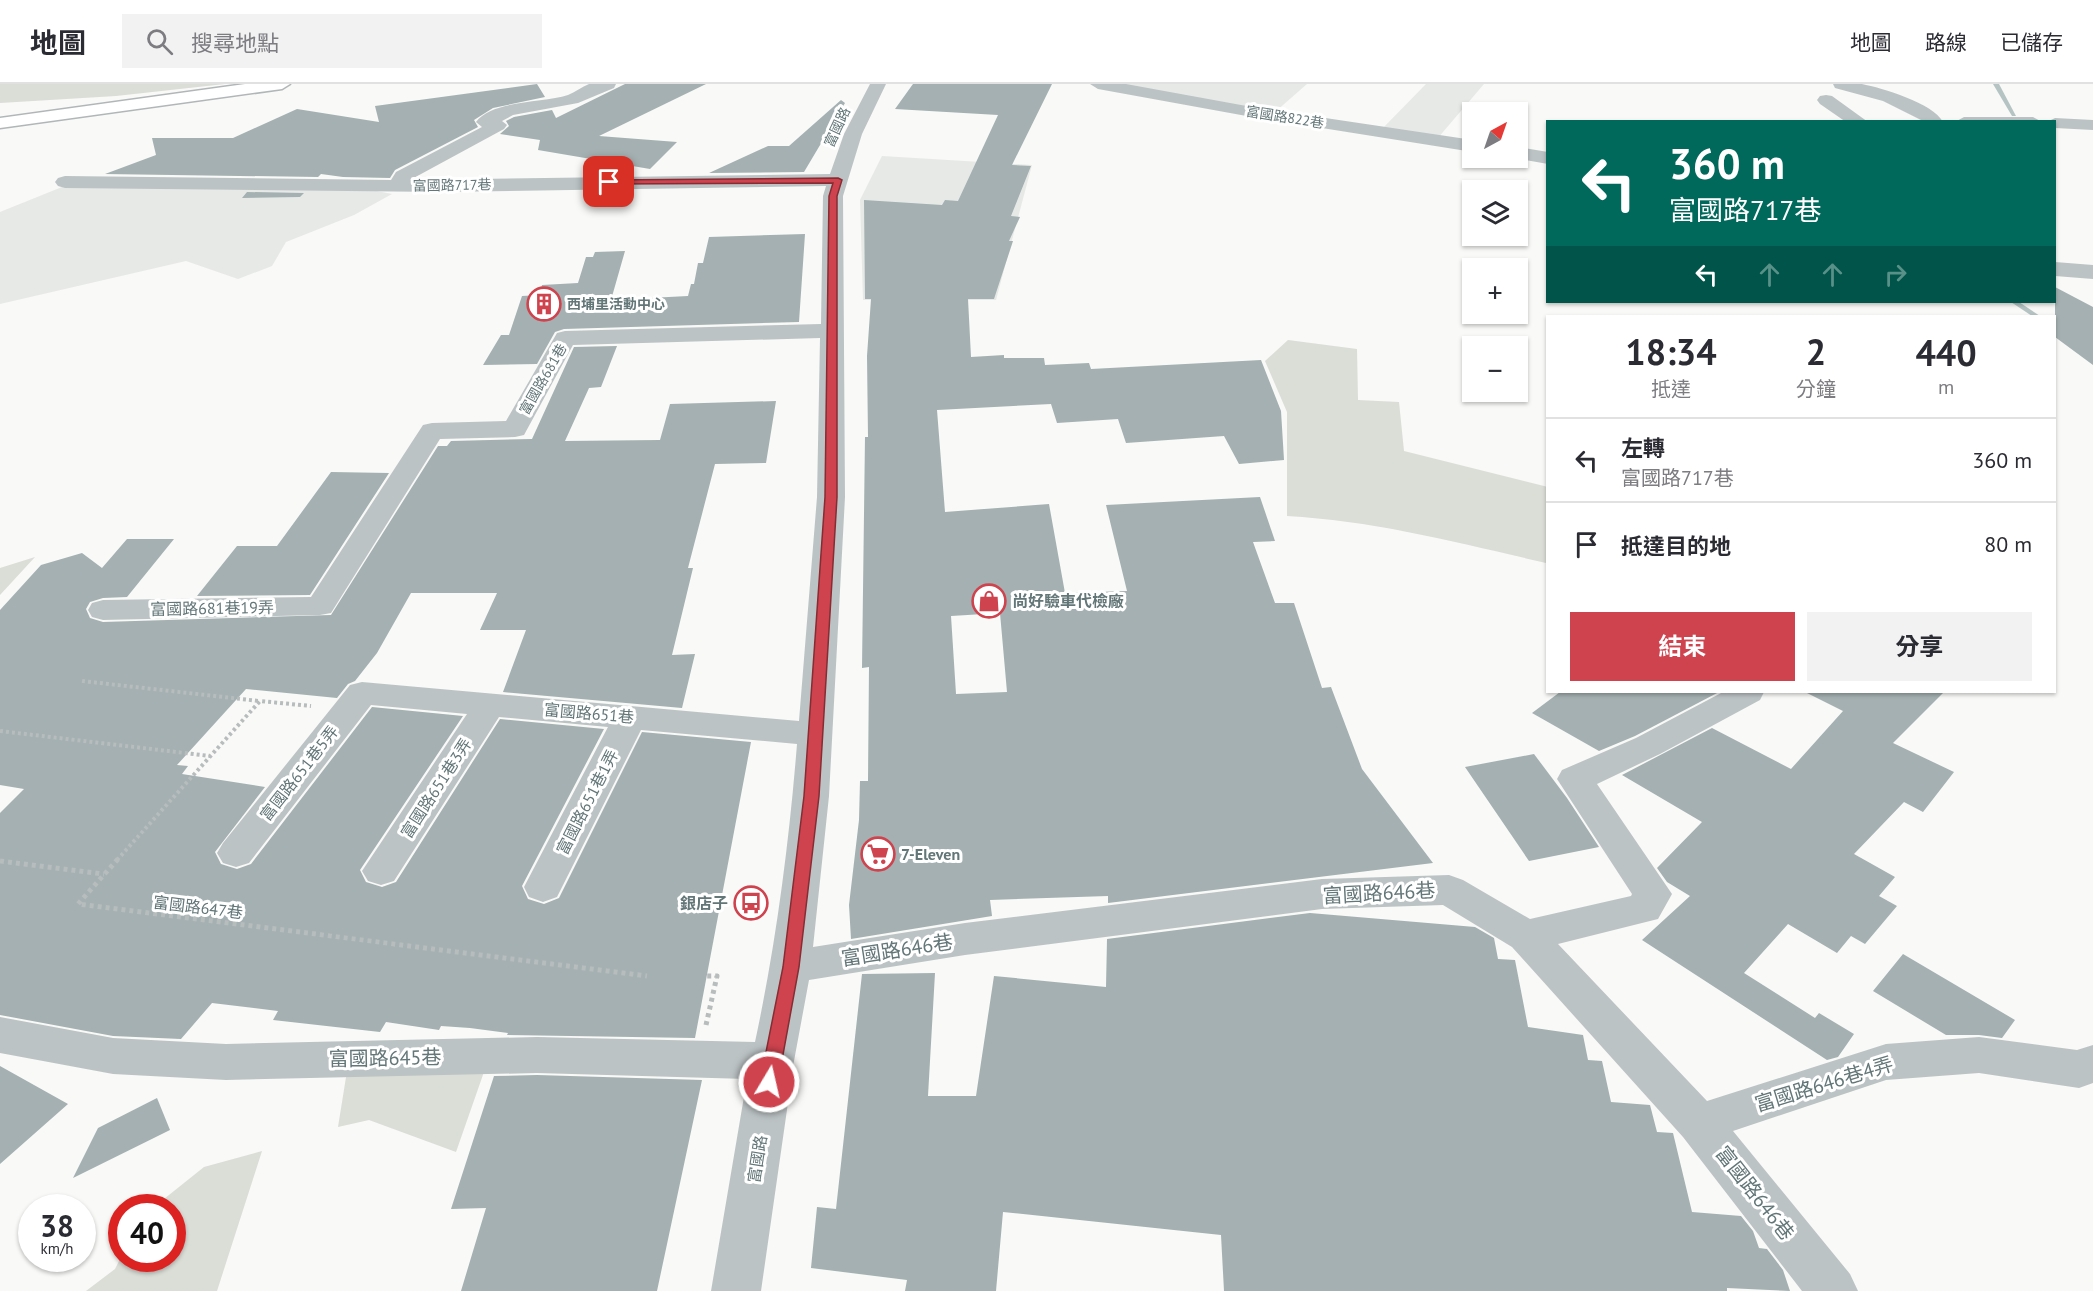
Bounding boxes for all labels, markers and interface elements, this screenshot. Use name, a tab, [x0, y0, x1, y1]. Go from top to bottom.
search box	[122, 14, 542, 68]
text: 地圖	[30, 24, 86, 61]
icon: search	[143, 25, 176, 58]
text: 搜尋地點	[191, 29, 279, 57]
text: 地圖	[1850, 29, 1892, 56]
text: 路線	[1925, 29, 1967, 56]
text: 已儲存	[2000, 29, 2063, 56]
street label: 富國路822巷	[1245, 102, 1325, 132]
north arrow	[1462, 102, 1528, 168]
map controls	[1462, 102, 1528, 402]
street label: 富國路	[820, 104, 854, 150]
text: 360 m	[1669, 136, 1785, 191]
icon: left	[1570, 144, 1648, 222]
pin	[583, 156, 634, 207]
icon: arrive	[592, 165, 625, 198]
street label: 富國路717巷	[412, 175, 492, 195]
button: layers	[1462, 180, 1528, 246]
text: 富國路717巷	[1669, 193, 1821, 227]
button: +	[1462, 258, 1528, 324]
icon: left	[1690, 258, 1723, 291]
icon: ahead	[1753, 258, 1786, 291]
icon: ahead	[1816, 258, 1849, 291]
icon: right	[1879, 258, 1912, 291]
building icon: 西埔里活動中心	[526, 286, 562, 322]
place label: 西埔里活動中心	[567, 295, 665, 313]
text: 18:34	[1625, 328, 1717, 375]
text: 2	[1806, 328, 1826, 375]
text: 440	[1915, 329, 1977, 376]
button: −	[1462, 336, 1528, 402]
street label: 富國路681巷	[515, 340, 571, 418]
text: m	[1938, 374, 1954, 400]
text: 抵達	[1651, 376, 1691, 402]
text: 分鐘	[1796, 376, 1836, 402]
text: 左轉	[1621, 434, 1665, 462]
icon: left	[1570, 444, 1603, 477]
text: 360 m	[1972, 446, 2032, 474]
text: 富國路717巷	[1621, 465, 1734, 491]
icon: arrive	[1570, 528, 1603, 561]
text: 80 m	[1984, 530, 2032, 558]
text: 抵達目的地	[1621, 532, 1731, 560]
shop icon: 尚好驗車代檢廠	[971, 583, 1007, 619]
place label: 尚好驗車代檢廠	[1012, 591, 1124, 611]
street label: 富國路681巷19弄	[150, 597, 274, 619]
button: 結束	[1570, 612, 1795, 681]
button: 分享	[1807, 612, 2032, 681]
street label: 富國路651巷	[543, 699, 635, 727]
street label: 富國路651巷5弄	[256, 722, 342, 824]
street label: 富國路651巷3弄	[396, 734, 476, 842]
street label: 富國路651巷1弄	[552, 746, 622, 858]
supermarket icon: 7-Eleven	[860, 836, 896, 872]
place label: 7-Eleven	[901, 844, 960, 864]
street label: 富國路646巷	[1322, 877, 1436, 909]
bus stop icon: 銀店子	[733, 885, 769, 921]
street label: 富國路647巷	[152, 892, 244, 922]
place label: 銀店子	[680, 893, 728, 913]
street label: 富國路646巷	[839, 928, 955, 972]
street label: 富國路645巷	[328, 1044, 442, 1072]
position arrow	[737, 1050, 801, 1114]
street label: 富國路646巷4弄	[1752, 1051, 1896, 1117]
street label: 富國路	[743, 1134, 771, 1184]
street label: 富國路646巷	[1710, 1141, 1800, 1245]
speed limit sign: 40	[108, 1194, 186, 1272]
text: 38	[40, 1206, 74, 1245]
text: km/h	[41, 1239, 73, 1258]

